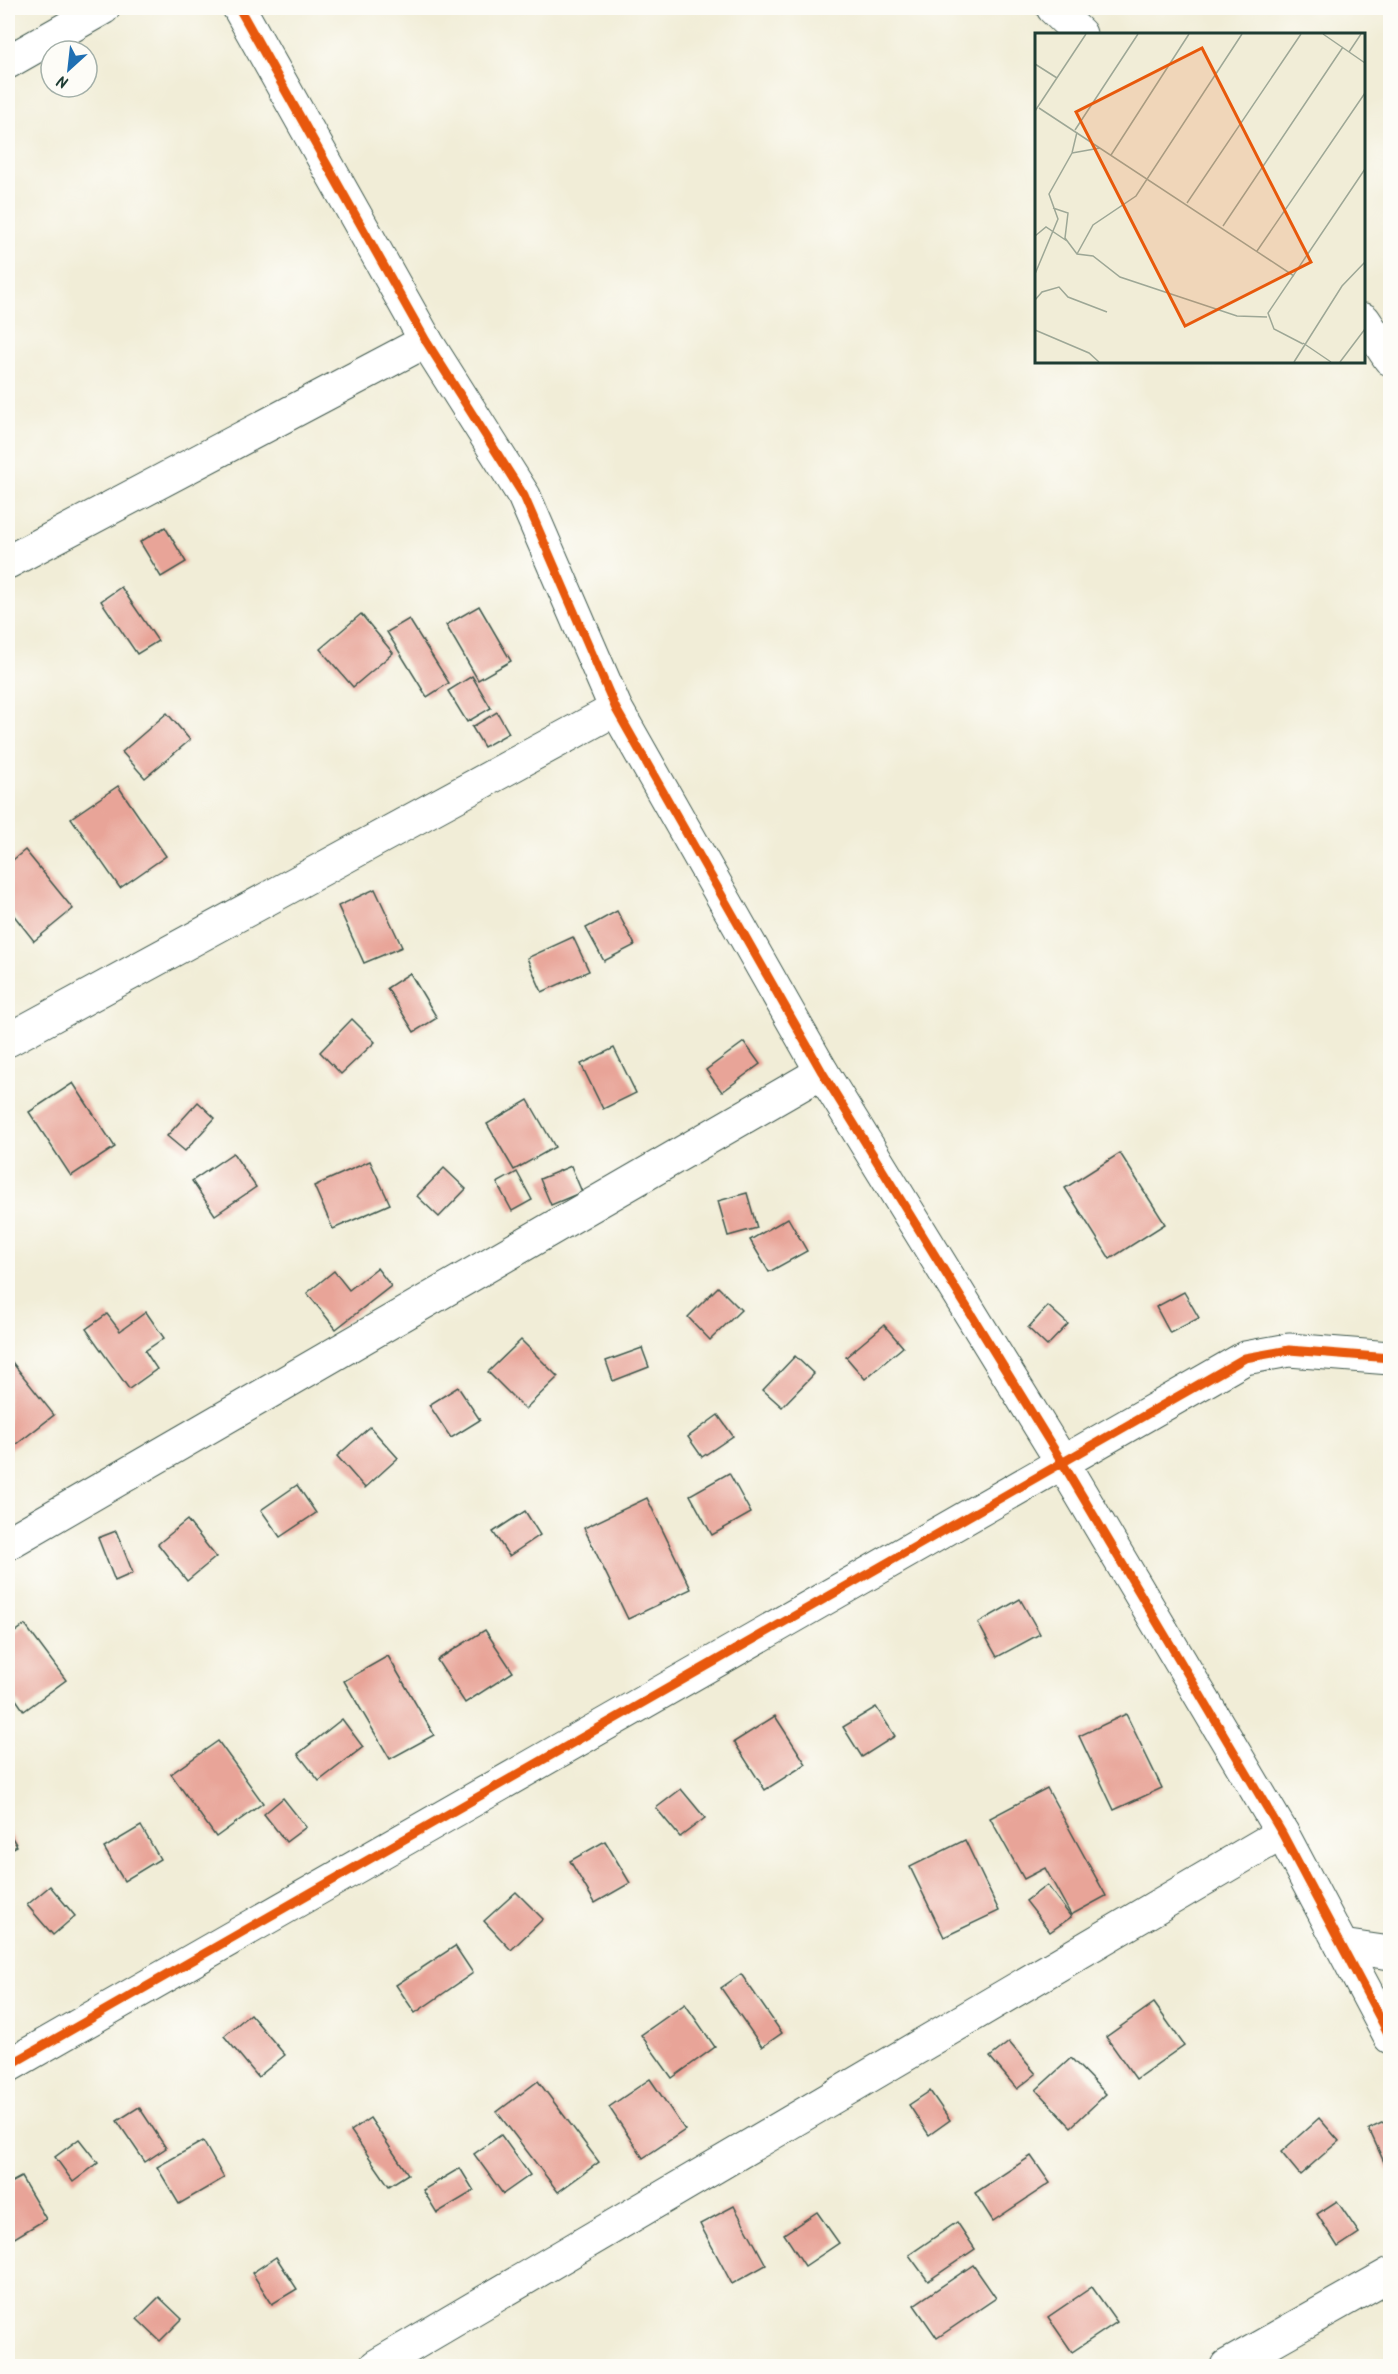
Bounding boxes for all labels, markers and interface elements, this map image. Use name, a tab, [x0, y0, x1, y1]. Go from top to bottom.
inset map	[1035, 33, 1365, 363]
north arrow	[39, 39, 99, 99]
text: N	[53, 68, 73, 94]

